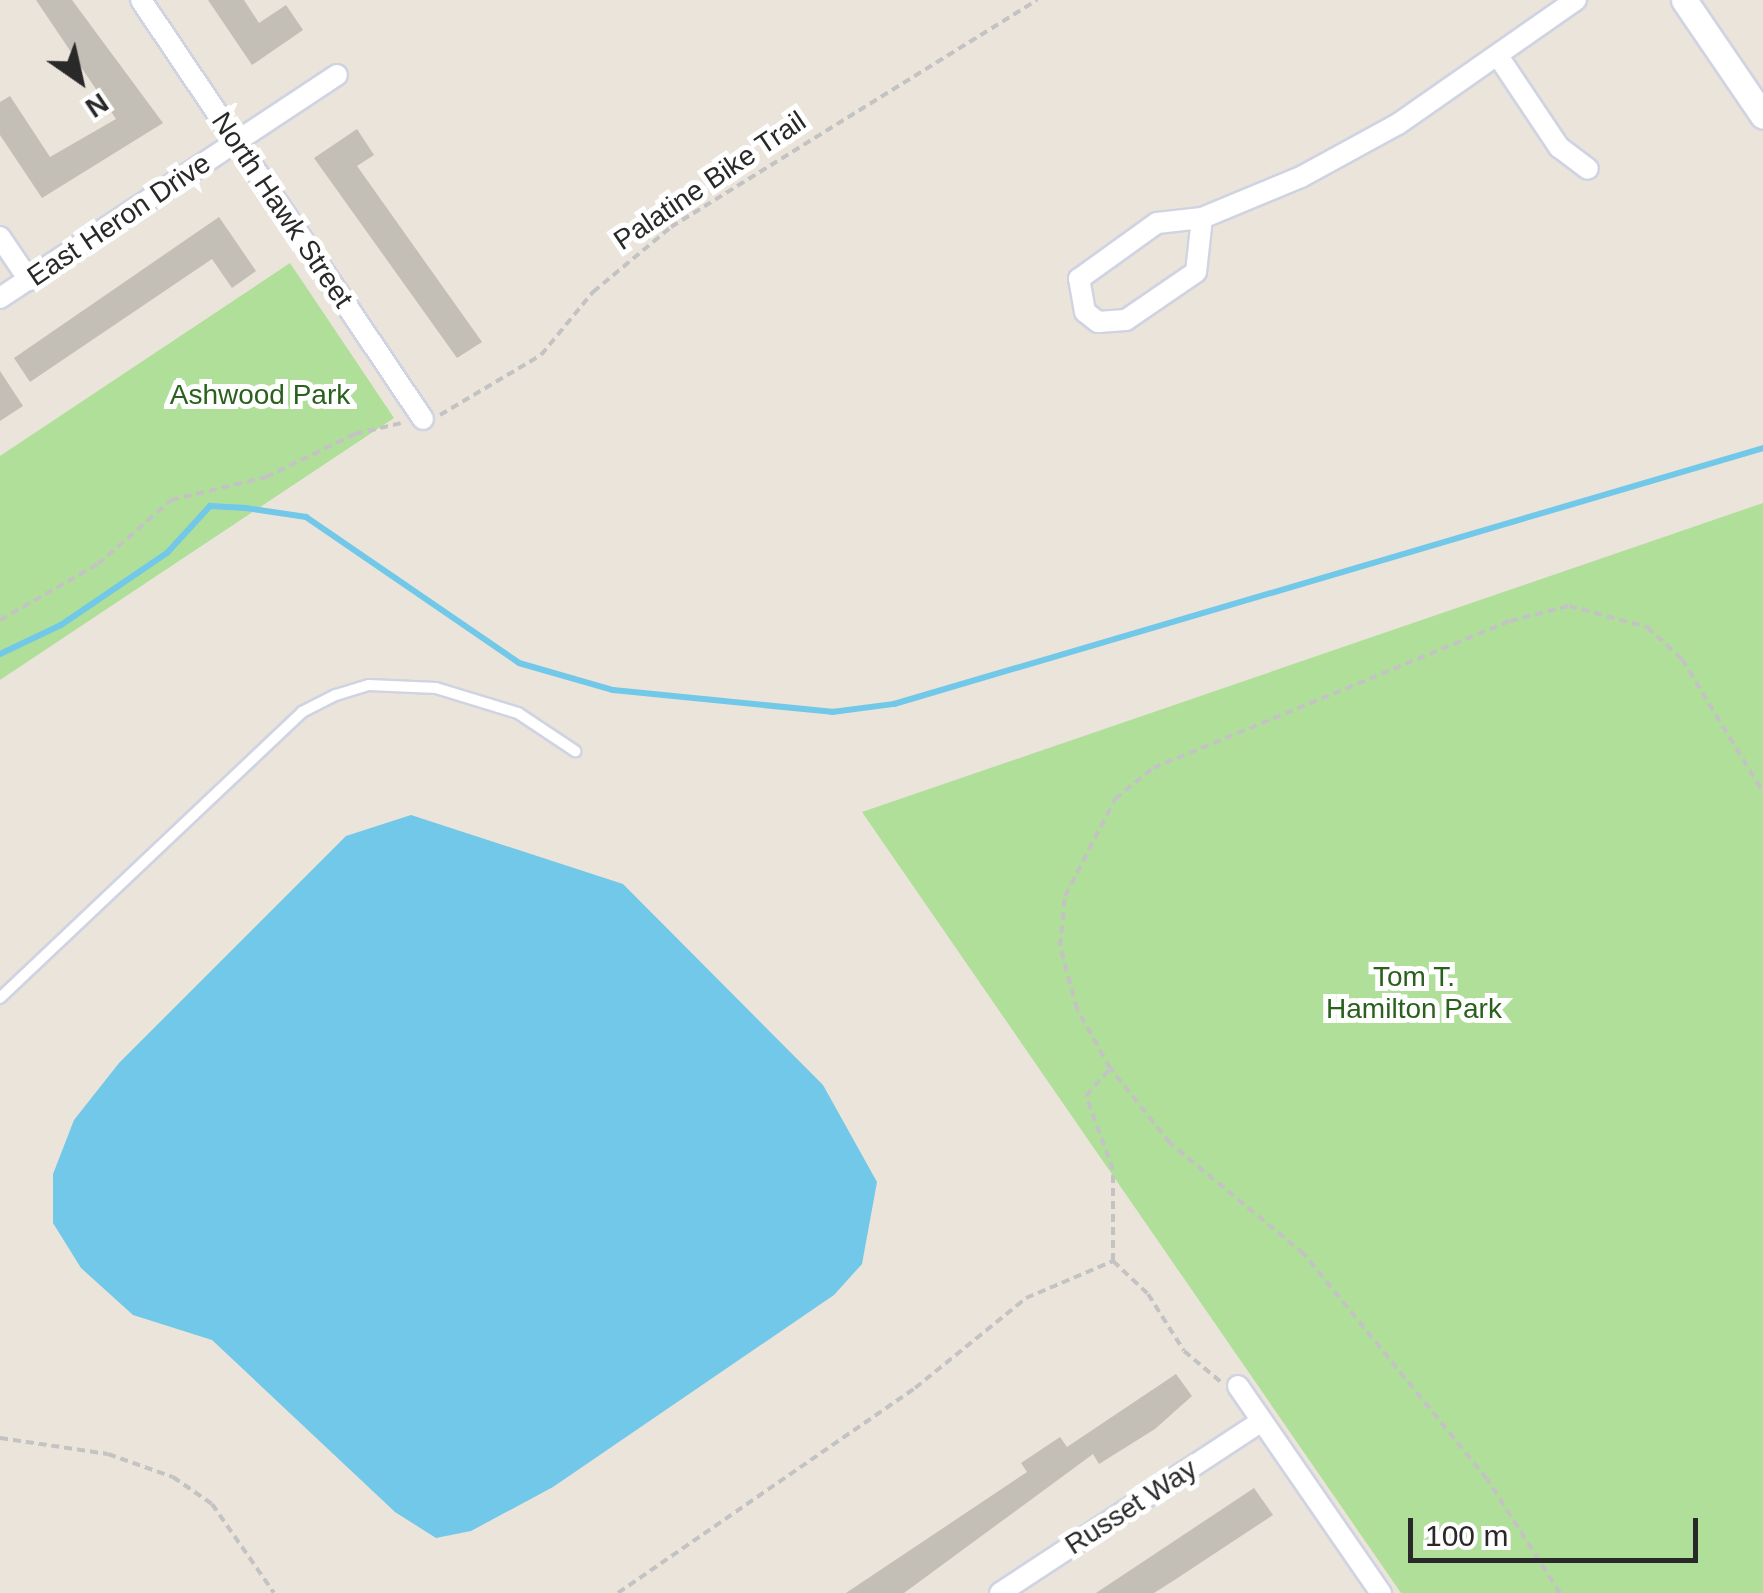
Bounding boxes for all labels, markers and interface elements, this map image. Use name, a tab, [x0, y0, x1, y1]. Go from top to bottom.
north arrow	[30, 30, 130, 130]
text: N	[80, 87, 114, 124]
street label: Palatine Bike Trail	[607, 104, 813, 258]
street label: North Hawk Street	[204, 106, 360, 314]
street label: East Heron Drive	[21, 146, 217, 294]
park label: Ashwood Park	[170, 378, 350, 412]
park label: Tom T. Hamilton Park	[1326, 960, 1502, 1026]
street label: Russet Way	[1059, 1452, 1203, 1562]
scale bar	[1413, 1498, 1703, 1560]
text: 100 m	[1425, 1519, 1508, 1552]

